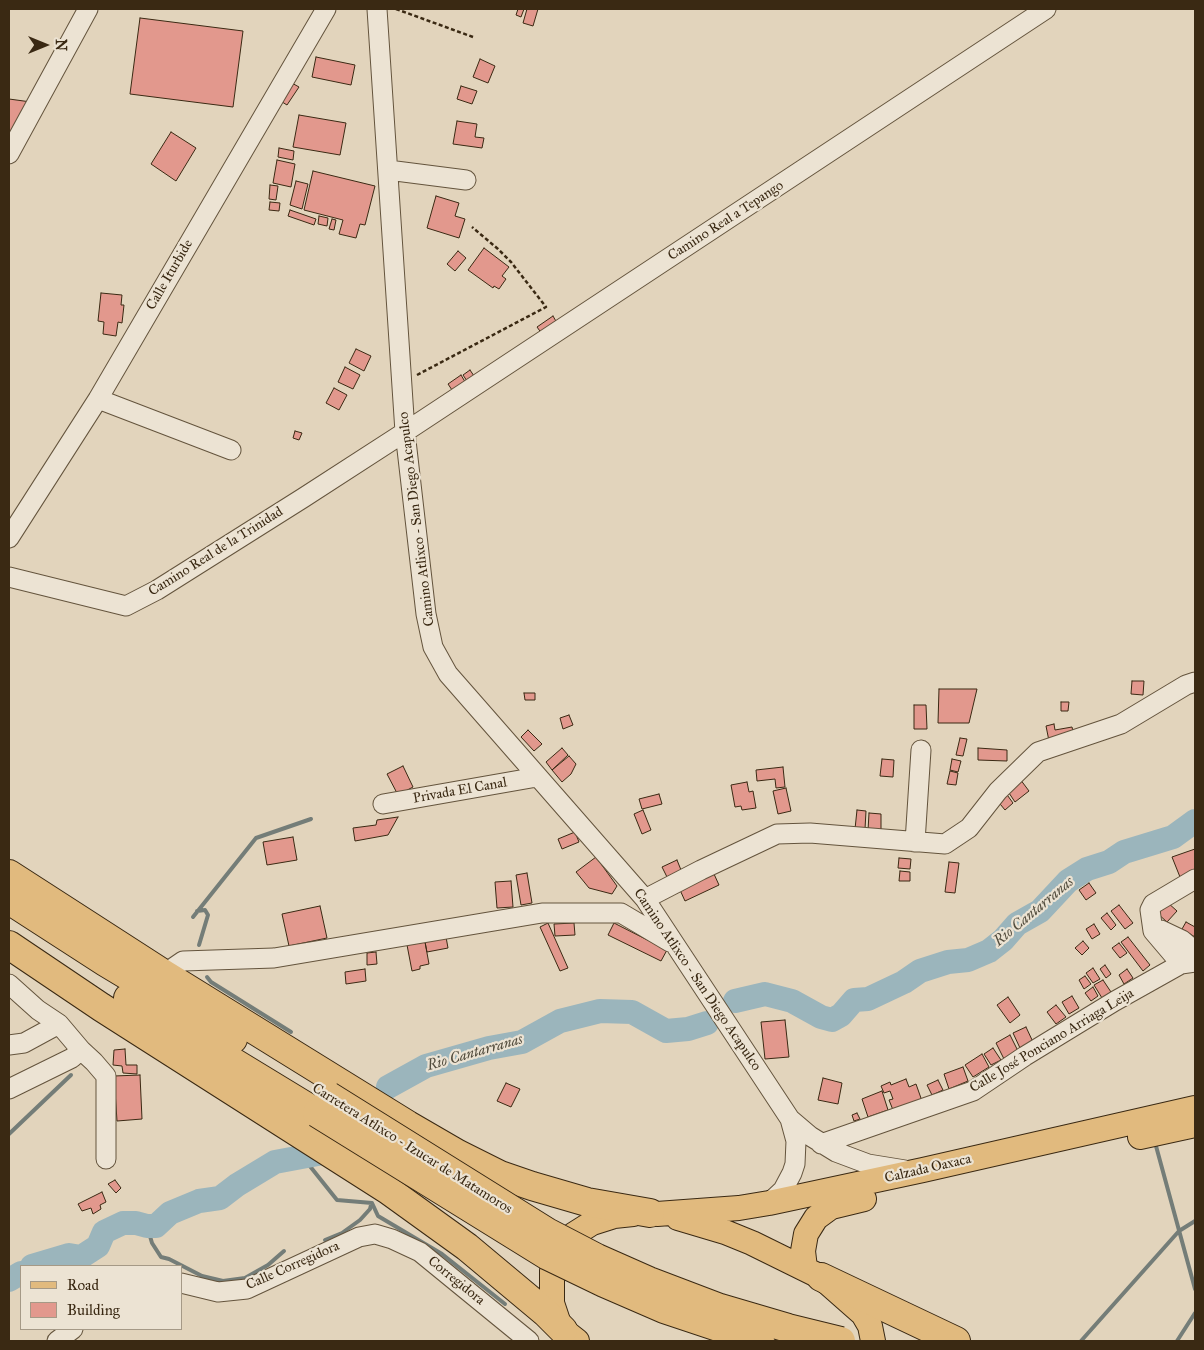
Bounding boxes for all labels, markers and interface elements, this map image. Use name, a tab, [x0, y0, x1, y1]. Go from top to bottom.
north arrow	[20, 20, 70, 70]
text: N	[52, 39, 69, 51]
street label: Camino Real a Tepango	[665, 177, 787, 265]
street label: Calle Iturbide	[143, 237, 197, 313]
street label: Camino Atlixco - San Diego Acapulco	[395, 411, 439, 627]
street label: Camino Real de la Trinidad	[146, 504, 286, 600]
street label: Privada El Canal	[412, 774, 508, 808]
water label: Rio Cantarranas	[990, 873, 1078, 951]
street label: Camino Atlixco - San Diego Acapulco	[630, 886, 764, 1074]
street label: Calle José Ponciano Arriaga Leija	[967, 985, 1137, 1097]
water label: Rio Cantarranas	[425, 1031, 525, 1075]
street label: Carretera Atlixco - Izucar de Matamoros	[309, 1080, 515, 1218]
street label: Calzada Oaxaca	[883, 1151, 973, 1187]
street label: Calle Corregidora	[244, 1238, 342, 1294]
street label: Corregidora	[424, 1253, 488, 1309]
legend	[20, 1265, 182, 1330]
text: Road	[67, 1276, 99, 1294]
text: Building	[67, 1301, 120, 1319]

